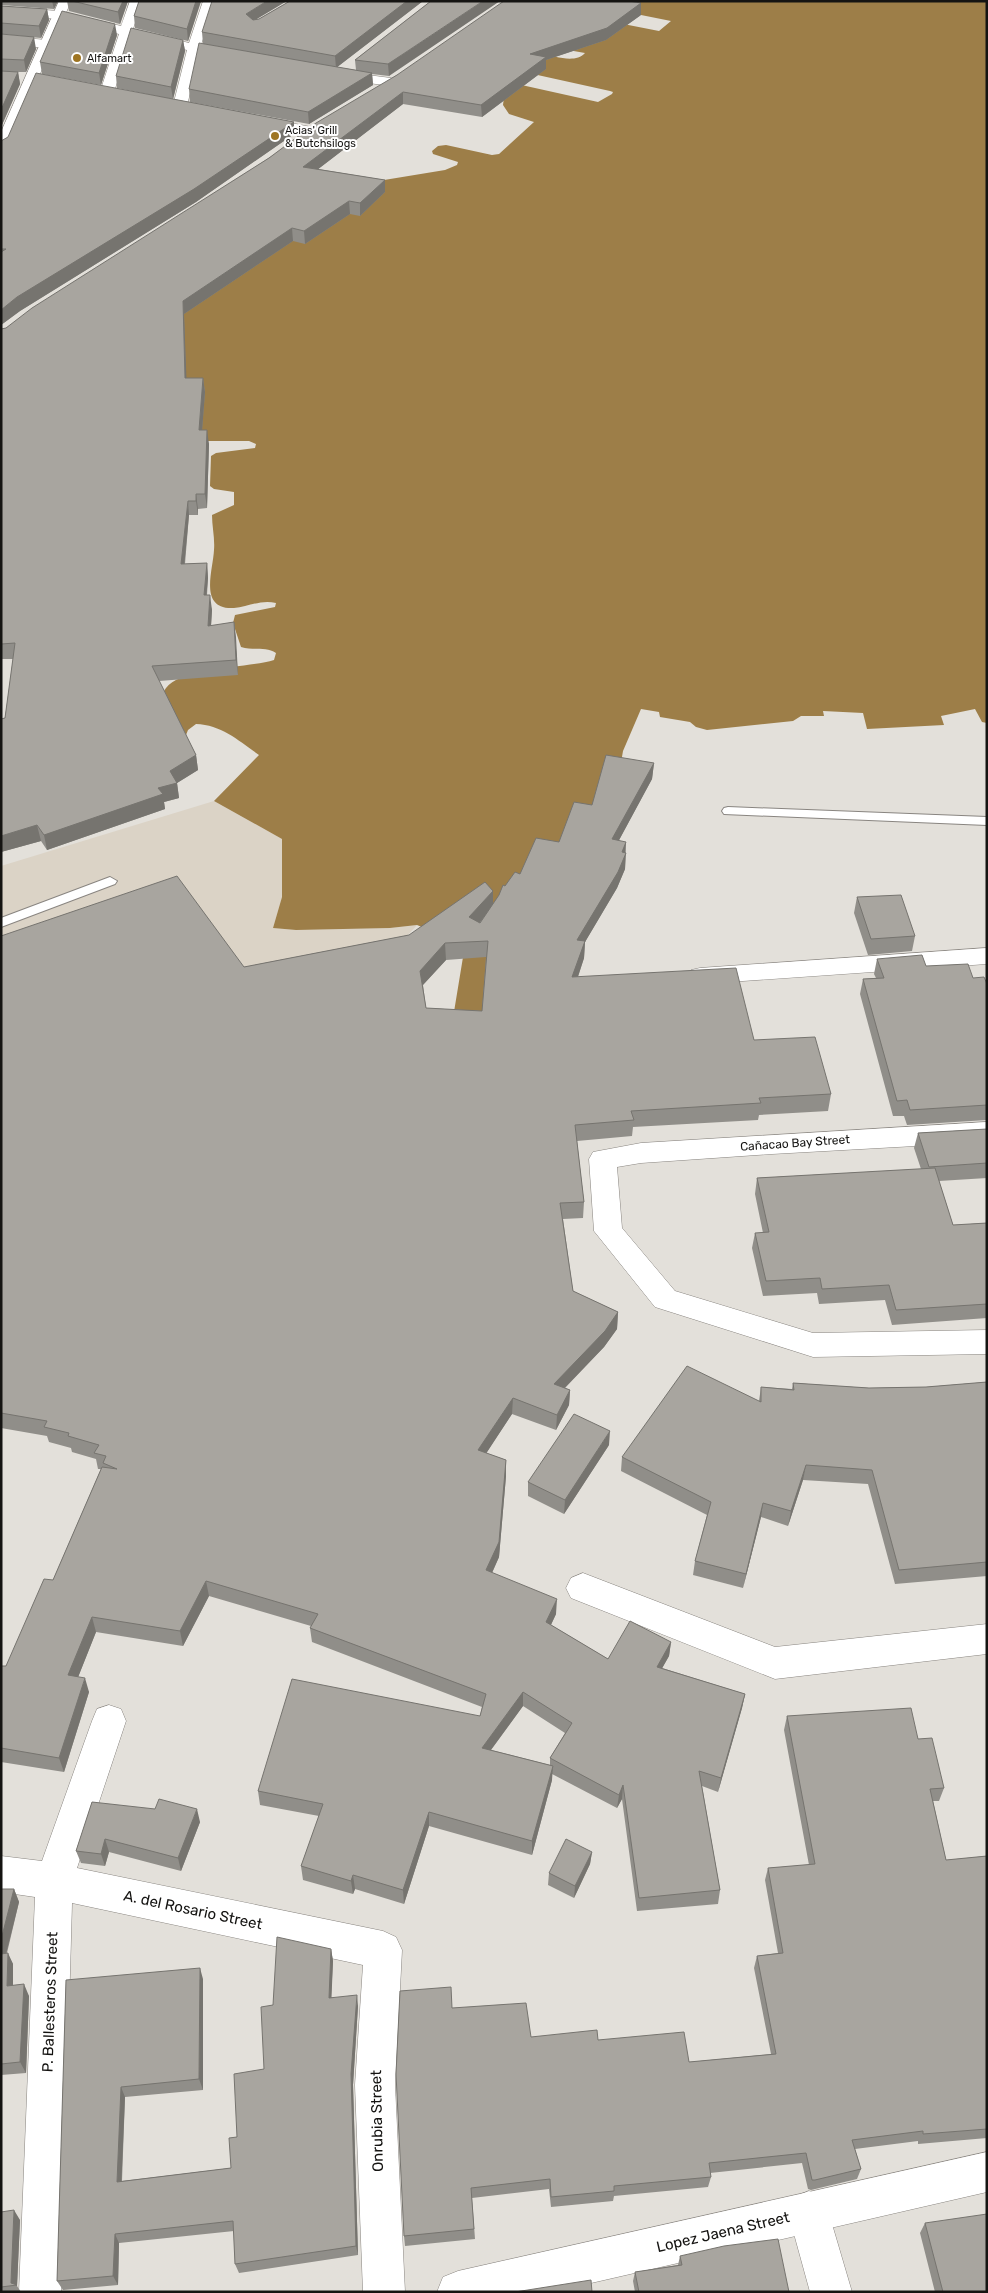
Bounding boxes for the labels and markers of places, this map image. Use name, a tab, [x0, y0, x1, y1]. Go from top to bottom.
marker: Alfamart	[71, 52, 83, 64]
place label: Alfamart	[87, 52, 132, 65]
place label: Acias' Grill & Butchsilogs	[285, 124, 356, 150]
marker: Acias' Grill & Butchsilogs	[269, 130, 281, 142]

